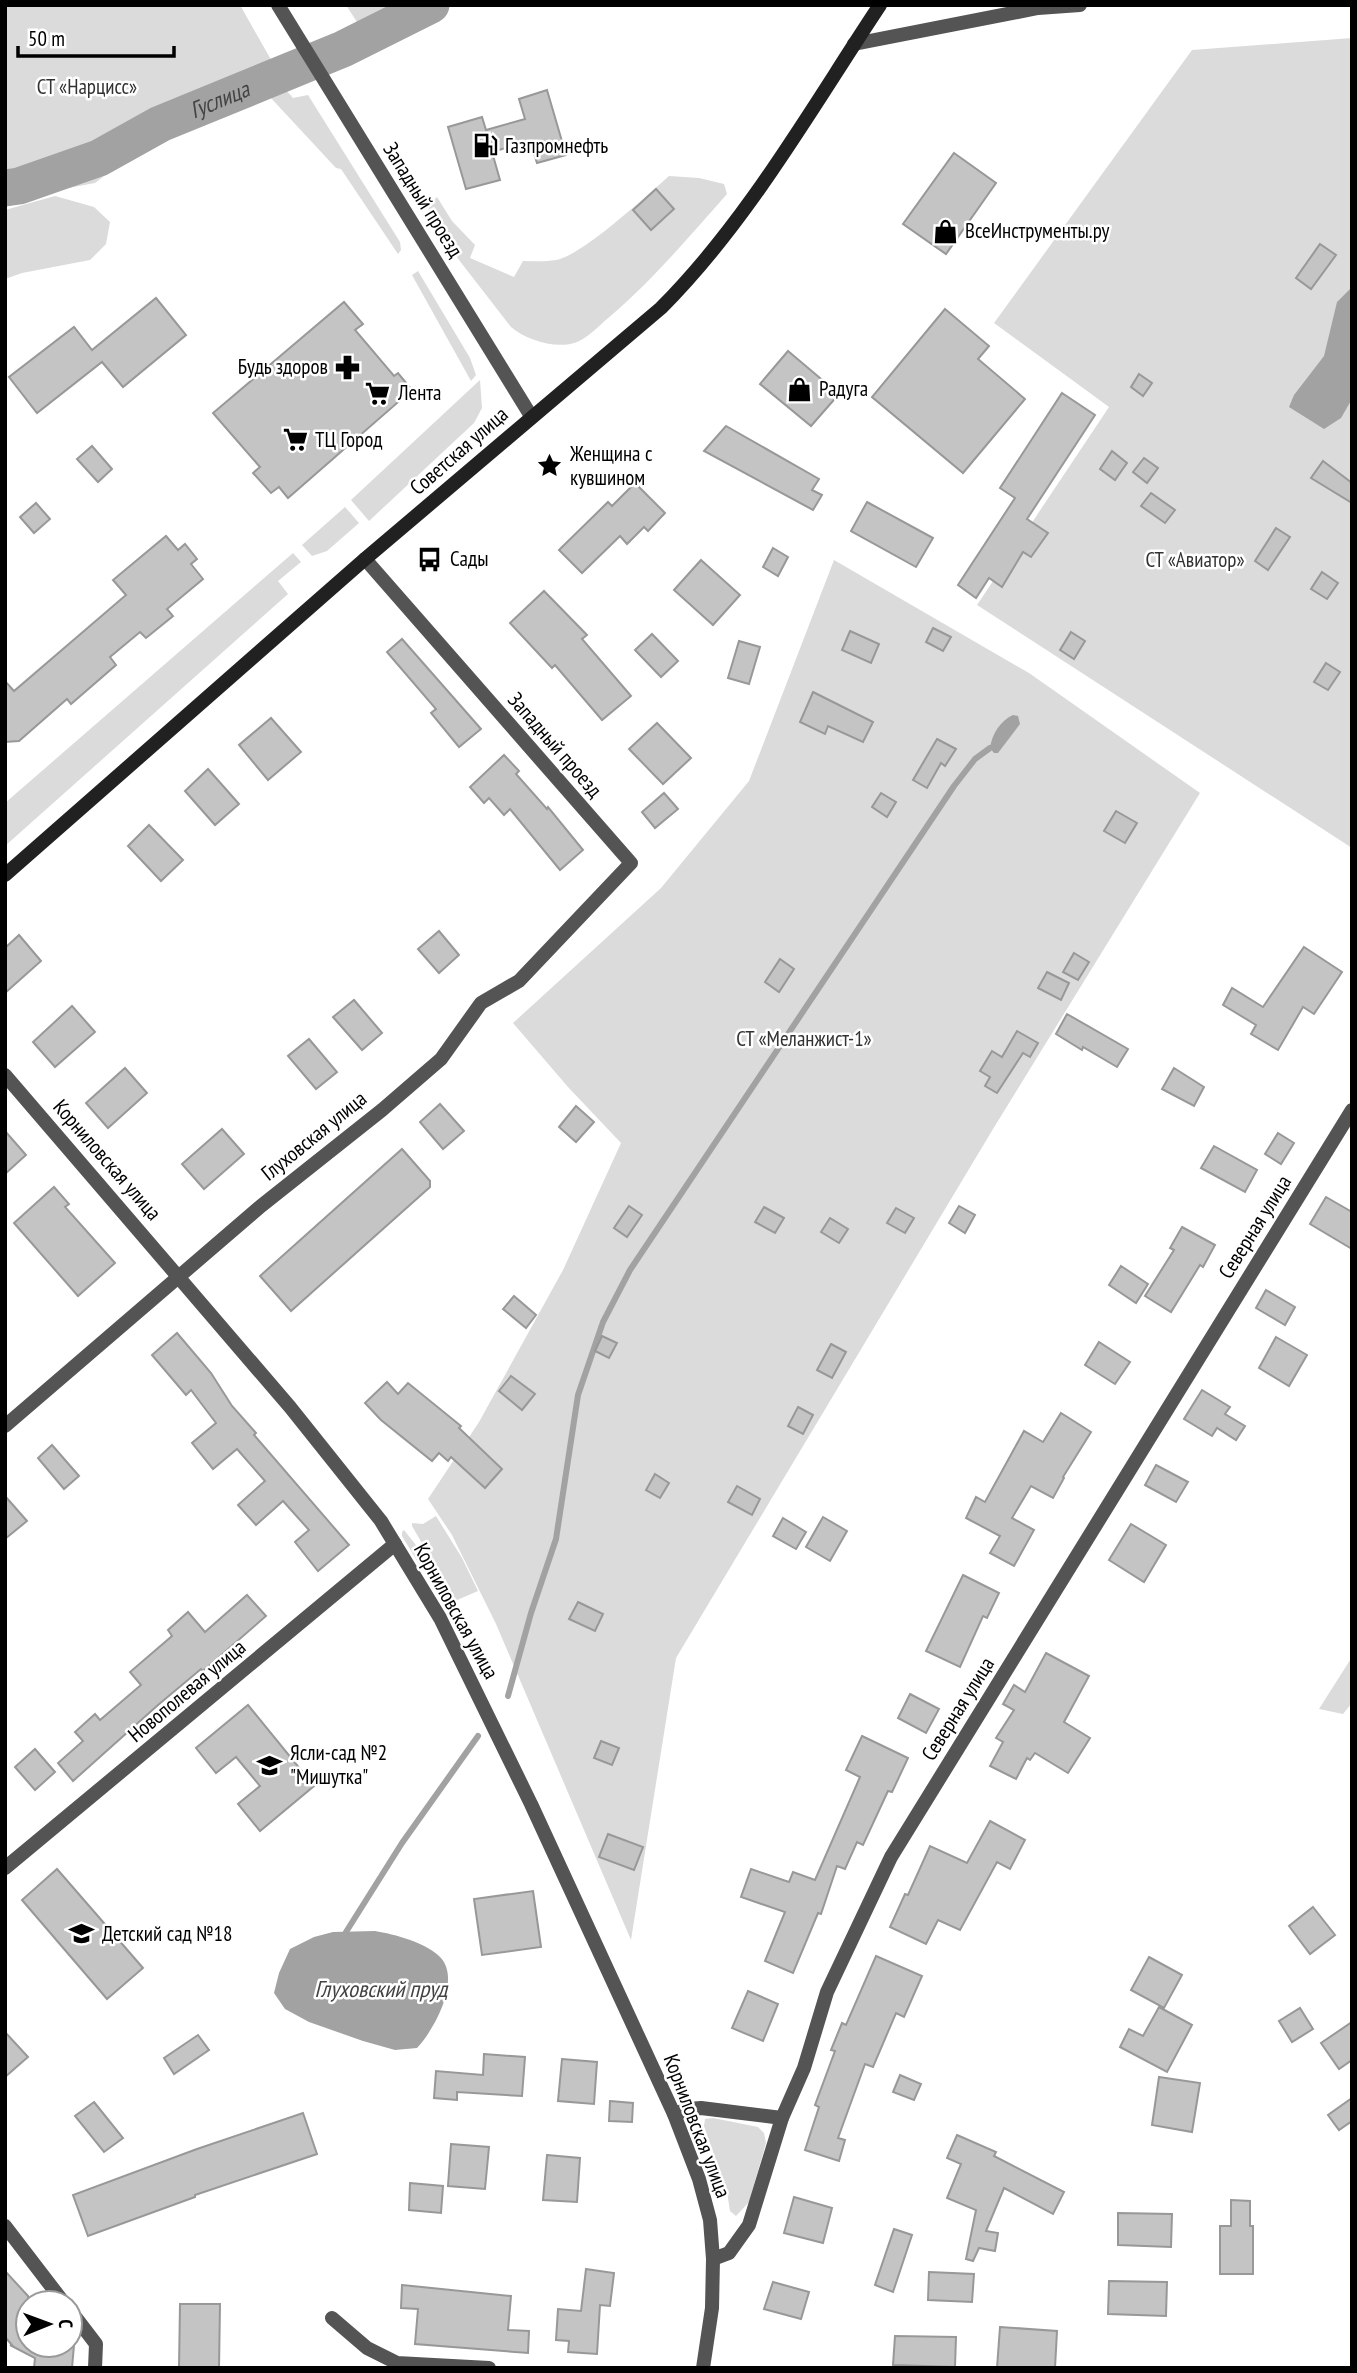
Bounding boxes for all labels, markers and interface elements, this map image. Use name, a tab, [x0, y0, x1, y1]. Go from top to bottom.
scale bar	[18, 14, 173, 58]
text: 50 m	[28, 25, 65, 52]
park label: СТ «Нарцисс»	[37, 73, 137, 100]
water label: Гуслица	[185, 73, 255, 124]
fuel station icon: Газпромнефть	[471, 132, 499, 160]
place label: Газпромнефть	[505, 132, 608, 159]
street label: Западный проезд	[377, 137, 470, 262]
shop icon: ВсеИнструменты.ру	[931, 217, 959, 245]
place label: ВсеИнструменты.ру	[965, 217, 1110, 244]
place label: Будь здоров	[238, 353, 328, 380]
pharmacy icon: Будь здоров	[334, 353, 362, 381]
shop icon: Радуга	[785, 375, 813, 403]
place label: Радуга	[819, 375, 868, 402]
supermarket icon: Лента	[364, 379, 392, 407]
place label: Лента	[397, 379, 441, 406]
street label: Советская улица	[404, 401, 513, 501]
supermarket icon: ТЦ Город	[281, 426, 309, 454]
place label: ТЦ Город	[315, 426, 383, 453]
place label: Женщина с кувшином	[569, 440, 653, 491]
place icon: Женщина с кувшином	[536, 452, 564, 480]
bus stop icon: Сады	[416, 545, 444, 573]
place label: Сады	[450, 545, 489, 572]
park label: СТ «Авиатор»	[1145, 546, 1245, 573]
street label: Западный проезд	[502, 686, 608, 803]
park label: СТ «Меланжист-1»	[736, 1025, 872, 1052]
street label: Глуховская улица	[256, 1085, 372, 1186]
street label: Корниловская улица	[47, 1094, 167, 1226]
street label: Северная улица	[1212, 1170, 1297, 1284]
street label: Корниловская улица	[408, 1538, 505, 1684]
street label: Новополевая улица	[122, 1633, 251, 1748]
street label: Северная улица	[915, 1652, 1000, 1766]
place label: Ясли-сад №2 "Мишутка"	[290, 1739, 387, 1790]
school or university icon: Ясли-сад №2 "Мишутка"	[256, 1751, 284, 1779]
school or university icon: Детский сад №18	[68, 1920, 96, 1948]
place label: Детский сад №18	[102, 1920, 232, 1947]
water label: Глуховский пруд	[315, 1974, 449, 2003]
street label: Корниловская улица	[658, 2050, 737, 2201]
north arrow	[14, 2289, 84, 2359]
text: С	[54, 2319, 78, 2329]

